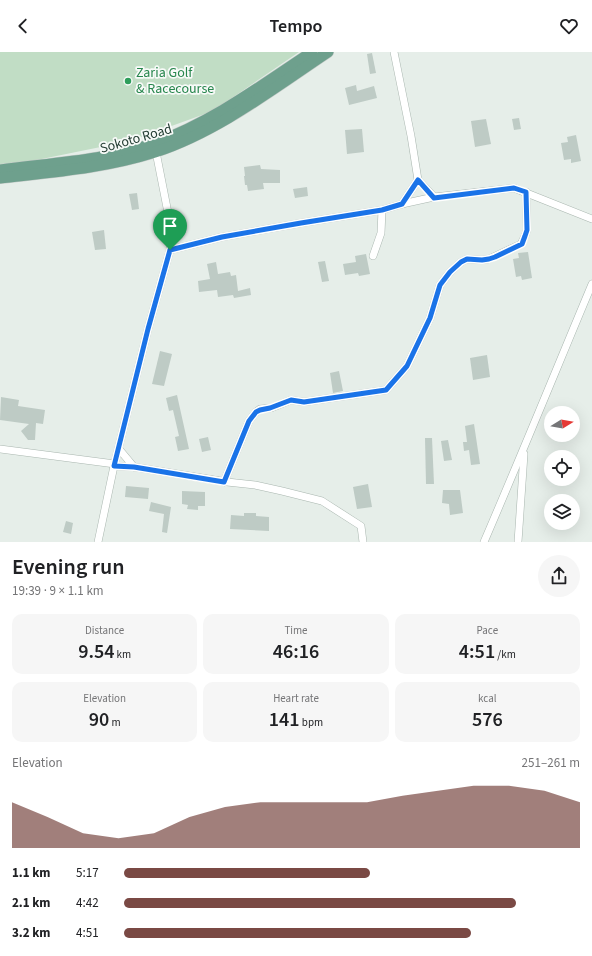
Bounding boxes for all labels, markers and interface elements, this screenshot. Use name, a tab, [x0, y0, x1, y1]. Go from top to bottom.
text: Tempo	[270, 14, 322, 39]
icon: back	[12, 15, 34, 37]
icon: heart	[558, 15, 580, 37]
place label: Zaria Golf & Racecourse	[136, 63, 214, 99]
marker: Zaria Golf & Racecourse	[123, 76, 133, 86]
street label: Sokoto Road	[98, 119, 174, 159]
pin	[153, 209, 187, 250]
icon: arrive	[159, 215, 181, 237]
north arrow	[544, 406, 580, 442]
map controls	[544, 406, 580, 530]
button: locate	[544, 450, 580, 486]
button: layers	[544, 494, 580, 530]
text: Evening run	[12, 551, 125, 583]
button: share	[538, 555, 580, 597]
text: 19:39 · 9 × 1.1 km	[12, 582, 104, 600]
text: Distance	[85, 623, 124, 638]
text: Time	[284, 623, 308, 638]
text: Pace	[477, 623, 498, 638]
text: 9.54	[78, 638, 114, 666]
text: 46:16	[273, 638, 319, 666]
text: 4:51	[459, 638, 495, 666]
text: km	[114, 647, 131, 662]
text: /km	[495, 647, 516, 662]
text: Elevation	[83, 691, 126, 706]
text: Heart rate	[273, 691, 319, 706]
text: kcal	[478, 691, 497, 706]
text: 90	[89, 706, 109, 734]
text: 141	[269, 706, 300, 734]
text: 576	[472, 706, 503, 734]
text: m	[109, 715, 121, 730]
text: bpm	[300, 715, 323, 730]
text: Elevation	[12, 754, 63, 772]
text: 251–261 m	[522, 754, 580, 772]
text: 1.1 km	[12, 864, 51, 882]
text: 5:17	[76, 864, 99, 882]
text: 2.1 km	[12, 894, 51, 912]
text: 4:42	[76, 894, 99, 912]
text: 3.2 km	[12, 924, 51, 942]
text: 4:51	[76, 924, 99, 942]

